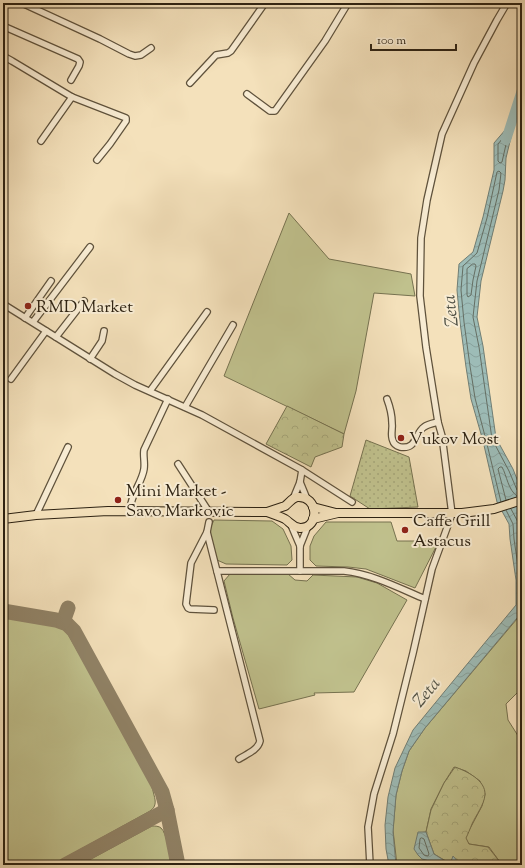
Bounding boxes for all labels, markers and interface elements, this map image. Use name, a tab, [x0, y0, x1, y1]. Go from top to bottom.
scale bar	[371, 26, 456, 52]
text: 100 m	[377, 32, 406, 50]
water label: Zeta	[437, 294, 467, 328]
place label: RMD Market	[36, 296, 133, 320]
marker: RMD Market	[23, 301, 33, 311]
place label: Vukov Most	[409, 428, 499, 452]
marker: Vukov Most	[396, 433, 406, 443]
place label: Mini Market - Savo Markovic	[126, 480, 234, 524]
marker: Mini Market - Savo Markovic	[113, 495, 123, 505]
place label: Caffe Grill Astacus	[413, 510, 491, 554]
marker: Caffe Grill Astacus	[400, 525, 410, 535]
water label: Zeta	[407, 673, 448, 714]

